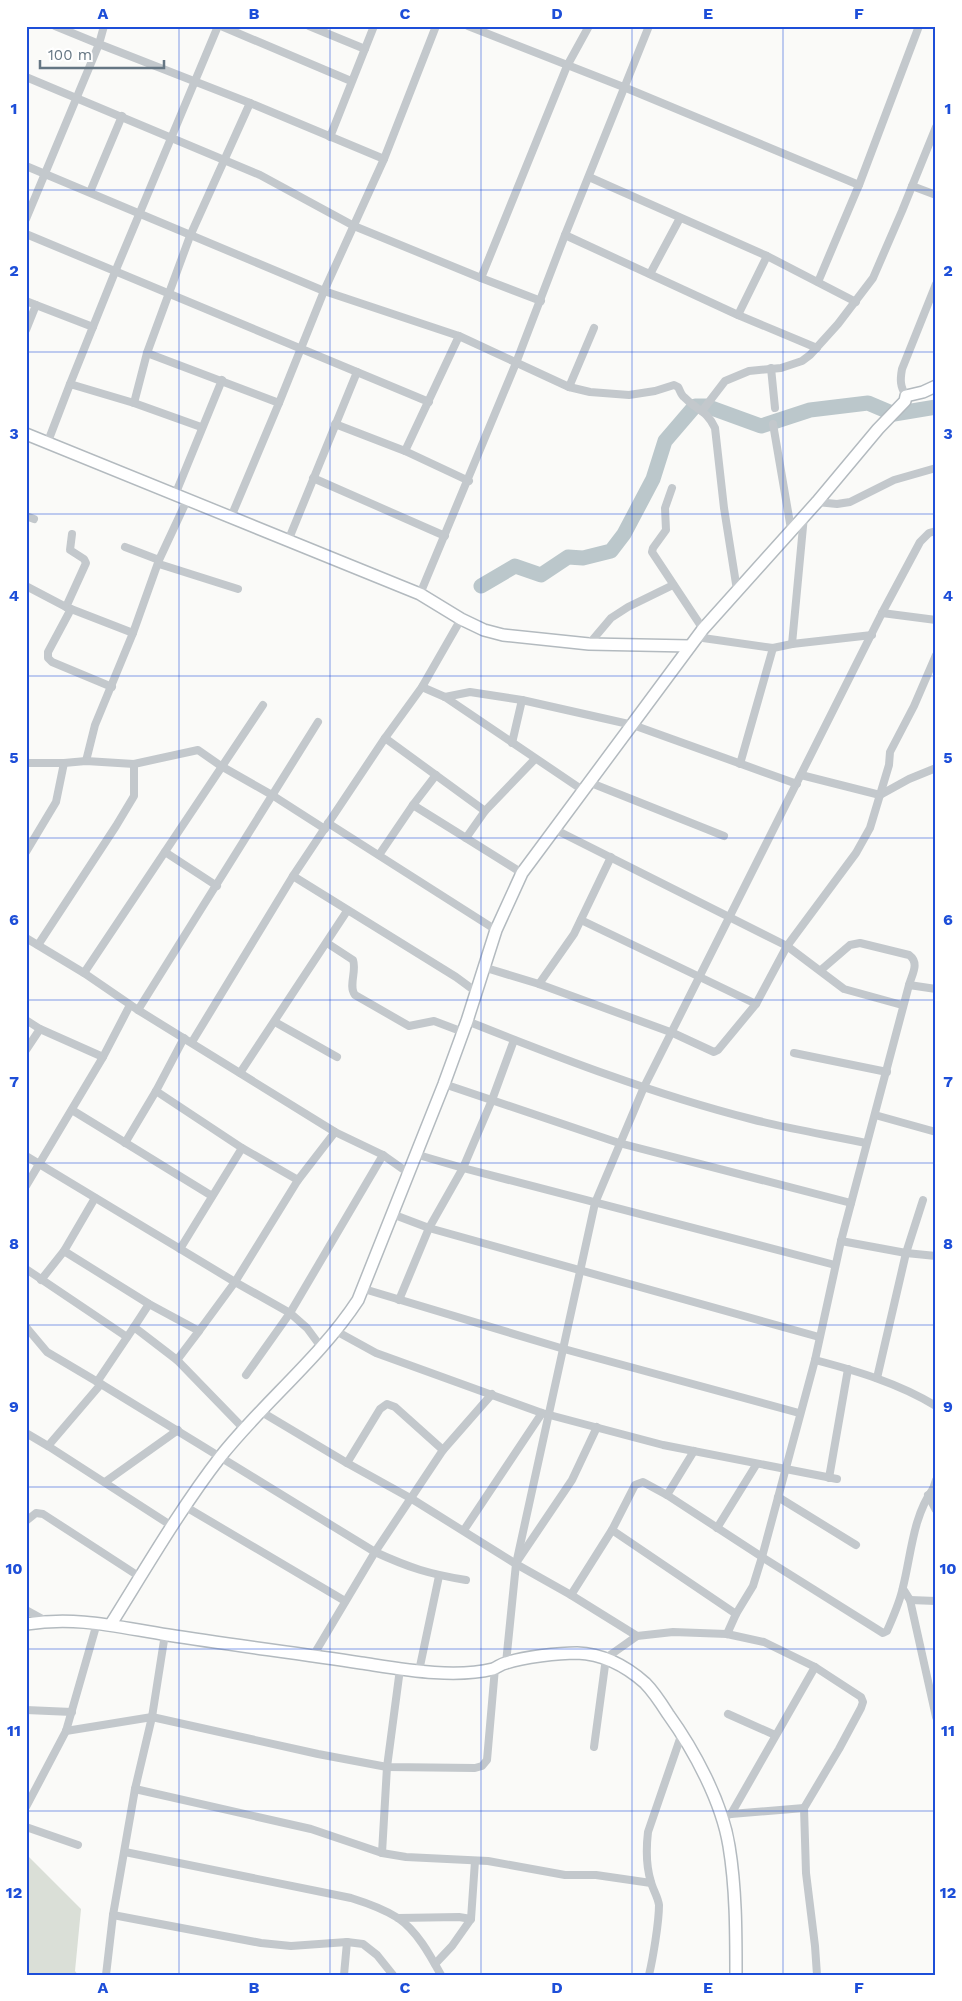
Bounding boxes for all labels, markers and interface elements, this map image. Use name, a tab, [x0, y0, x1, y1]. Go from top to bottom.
text: A	[98, 4, 109, 23]
text: B	[249, 4, 260, 23]
text: C	[400, 4, 411, 23]
text: D	[551, 4, 563, 23]
text: E	[703, 4, 713, 23]
text: F	[854, 4, 864, 23]
scale bar	[40, 38, 164, 70]
text: 100 m	[48, 46, 92, 64]
text: 1	[11, 99, 17, 118]
text: 1	[945, 99, 951, 118]
text: 2	[9, 261, 19, 280]
text: 2	[943, 261, 953, 280]
text: 3	[9, 424, 19, 443]
text: 3	[943, 424, 953, 443]
text: 4	[9, 586, 19, 605]
text: 4	[943, 586, 953, 605]
text: 5	[9, 748, 19, 767]
text: 5	[943, 748, 953, 767]
text: 6	[9, 910, 19, 929]
text: 6	[943, 910, 953, 929]
text: 7	[9, 1072, 19, 1091]
text: 7	[943, 1072, 953, 1091]
text: 8	[9, 1234, 19, 1253]
text: 8	[943, 1234, 953, 1253]
text: 9	[9, 1397, 19, 1416]
text: 9	[943, 1397, 953, 1416]
text: 10	[5, 1559, 23, 1578]
text: 10	[939, 1559, 957, 1578]
text: 11	[7, 1721, 21, 1740]
text: 11	[941, 1721, 955, 1740]
text: 12	[6, 1883, 22, 1902]
text: 12	[940, 1883, 956, 1902]
text: A	[98, 1978, 109, 1997]
text: B	[249, 1978, 260, 1997]
text: C	[400, 1978, 411, 1997]
text: D	[551, 1978, 563, 1997]
text: E	[703, 1978, 713, 1997]
text: F	[854, 1978, 864, 1997]

